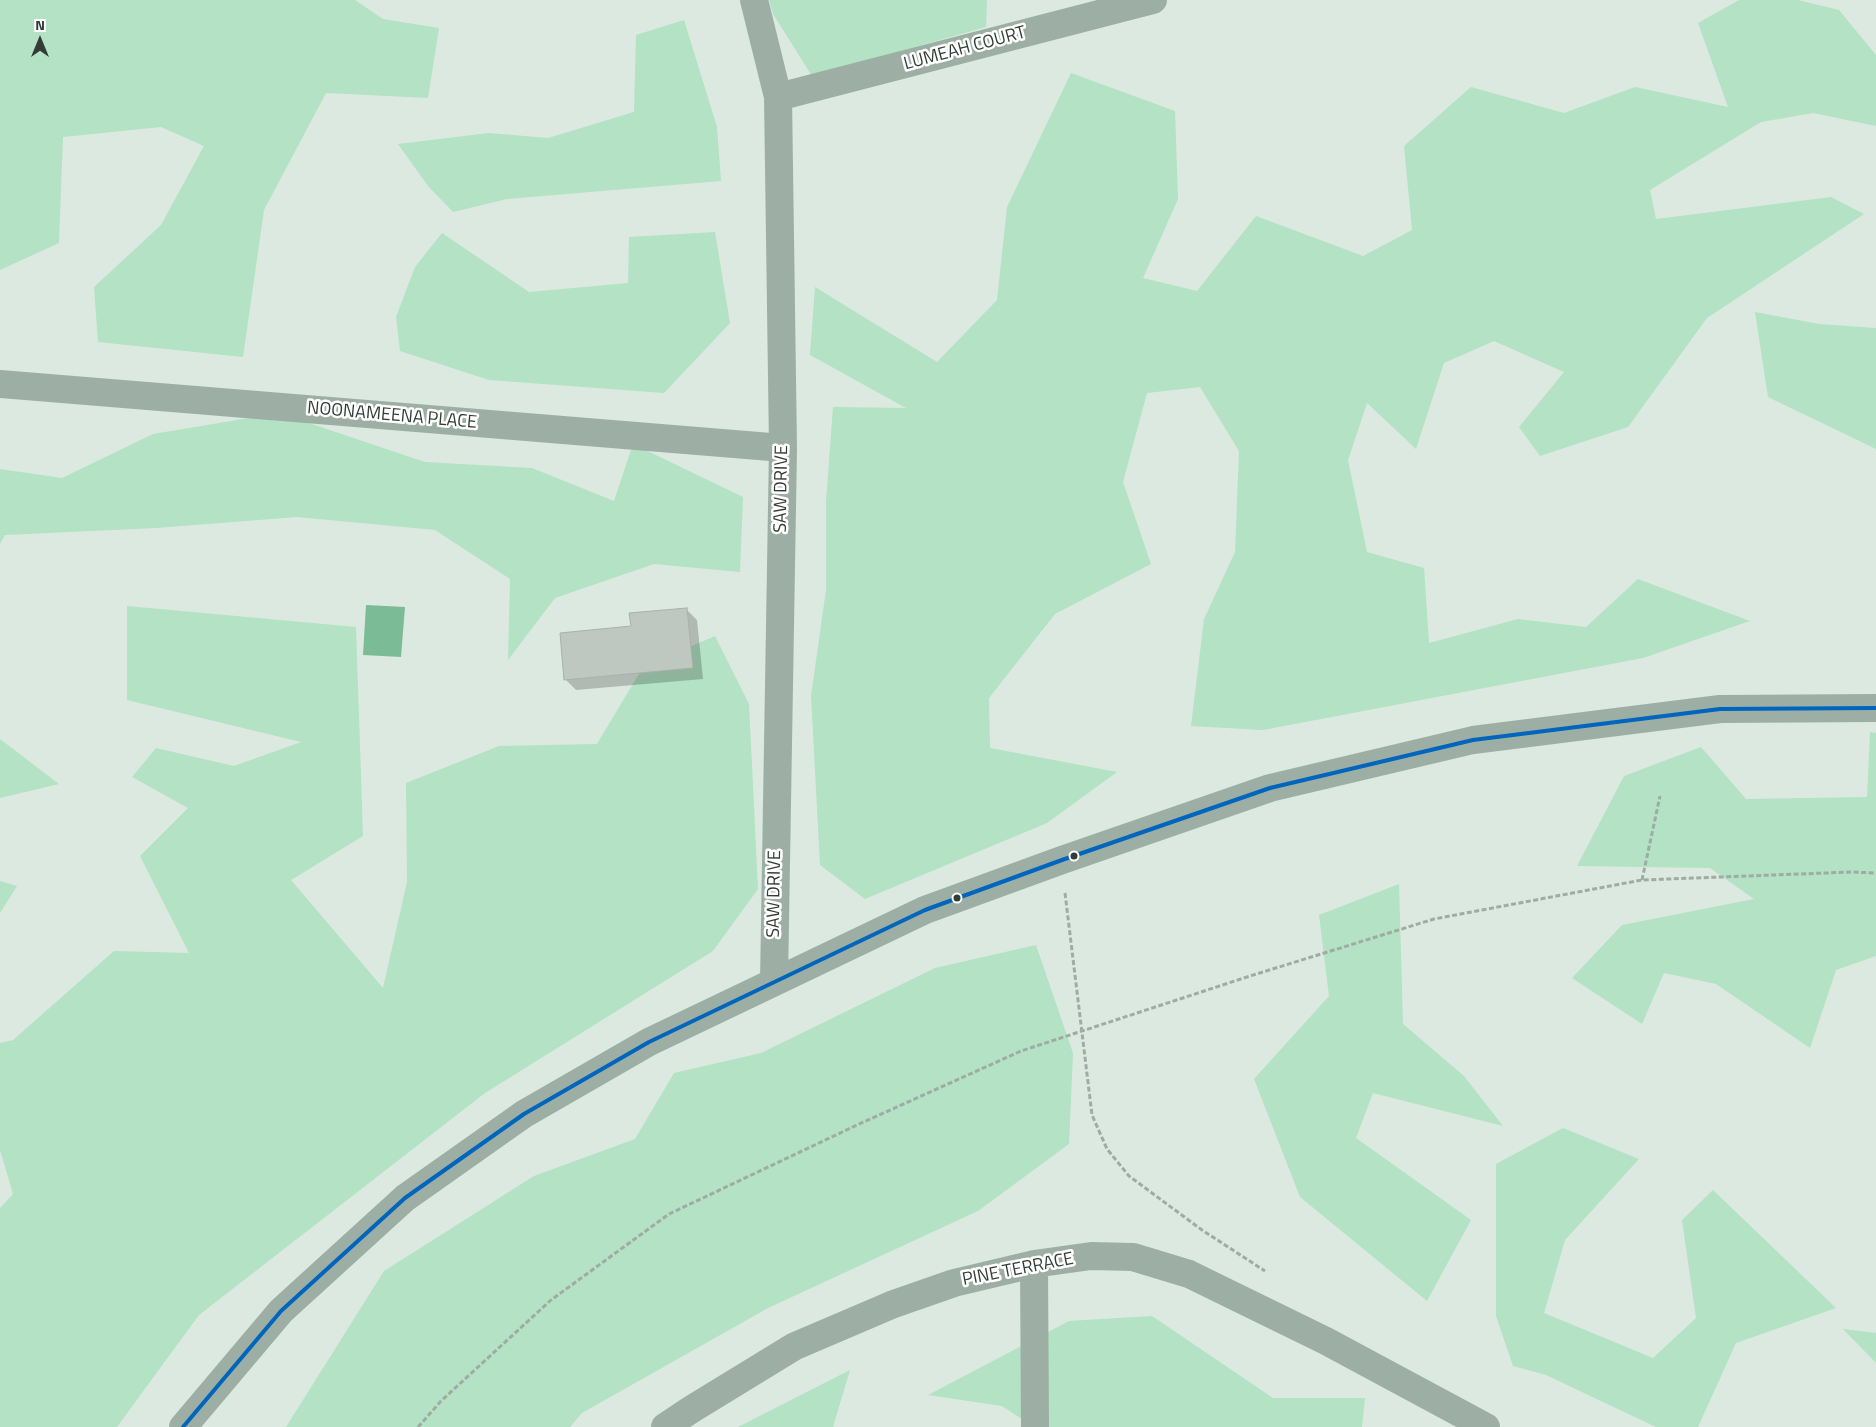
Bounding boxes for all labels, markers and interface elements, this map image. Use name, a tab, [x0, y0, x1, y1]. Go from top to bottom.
text: N	[35, 14, 45, 35]
north arrow	[15, 15, 65, 65]
street label: LUMEAH COURT	[902, 22, 1028, 76]
street label: NOONAMEENA PLACE	[306, 398, 478, 434]
street label: SAW DRIVE	[770, 445, 794, 533]
street label: SAW DRIVE	[763, 850, 787, 938]
unlabelled marker	[1069, 851, 1079, 861]
unlabelled marker	[952, 893, 962, 903]
street label: PINE TERRACE	[961, 1249, 1075, 1291]

